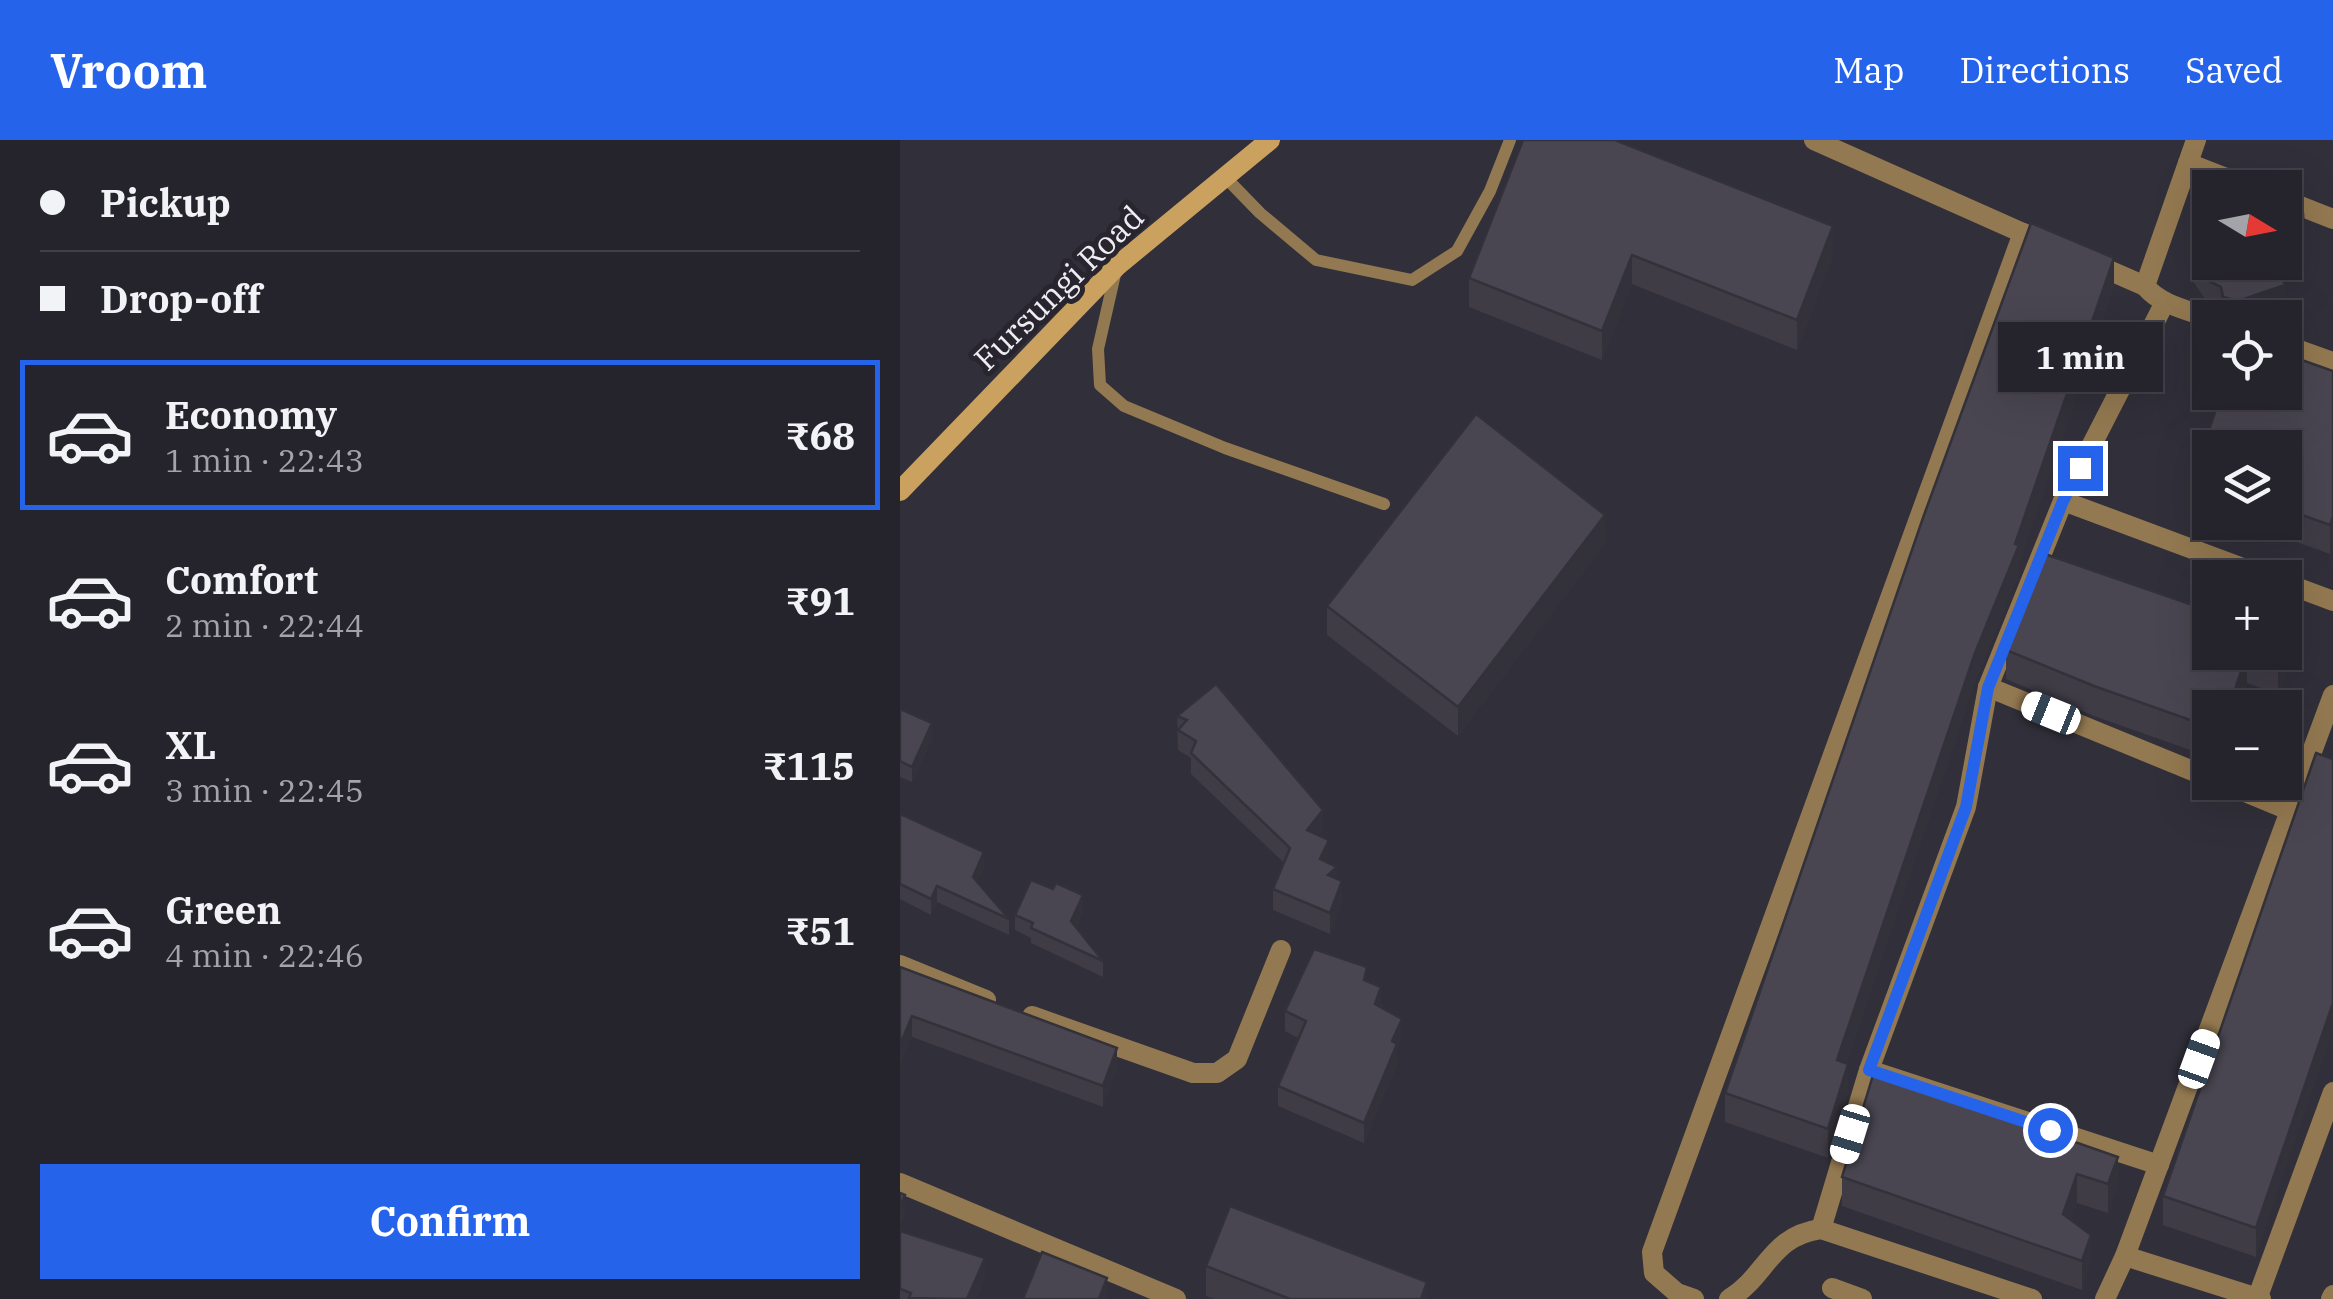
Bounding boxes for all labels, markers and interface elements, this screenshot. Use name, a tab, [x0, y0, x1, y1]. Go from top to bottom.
text: Vroom	[50, 39, 207, 101]
text: Map	[1833, 47, 1904, 93]
text: Directions	[1959, 47, 2130, 93]
text: Saved	[2185, 47, 2283, 93]
north arrow	[2192, 170, 2302, 280]
map controls	[2192, 170, 2302, 800]
text: Pickup	[100, 178, 231, 227]
street label: Fursungi Road	[964, 196, 1152, 379]
text: Drop-off	[100, 274, 262, 323]
button: locate	[2192, 300, 2302, 410]
callout: 1 min	[1998, 323, 2162, 393]
text: 1 min	[2036, 336, 2125, 378]
icon: car	[45, 390, 135, 480]
text: Economy	[165, 390, 337, 439]
text: ₹68	[785, 411, 855, 460]
button: layers	[2192, 430, 2302, 540]
text: 1 min · 22:43	[165, 439, 364, 481]
route end	[2058, 446, 2103, 491]
icon: car	[45, 555, 135, 645]
text: Comfort	[165, 555, 318, 604]
button: +	[2192, 560, 2302, 670]
text: ₹91	[785, 576, 855, 625]
text: 2 min · 22:44	[165, 604, 364, 646]
car	[2018, 688, 2084, 738]
button: −	[2192, 690, 2302, 800]
icon: car	[45, 720, 135, 810]
text: XL	[165, 720, 216, 769]
text: ₹115	[762, 741, 855, 790]
text: 3 min · 22:45	[165, 769, 364, 811]
icon: car	[45, 885, 135, 975]
text: Green	[165, 885, 281, 934]
text: ₹51	[785, 906, 855, 955]
text: 4 min · 22:46	[165, 934, 364, 976]
car	[2175, 1026, 2223, 1092]
car	[1827, 1101, 1873, 1167]
route start	[2028, 1108, 2073, 1153]
button: Confirm	[40, 1164, 860, 1279]

